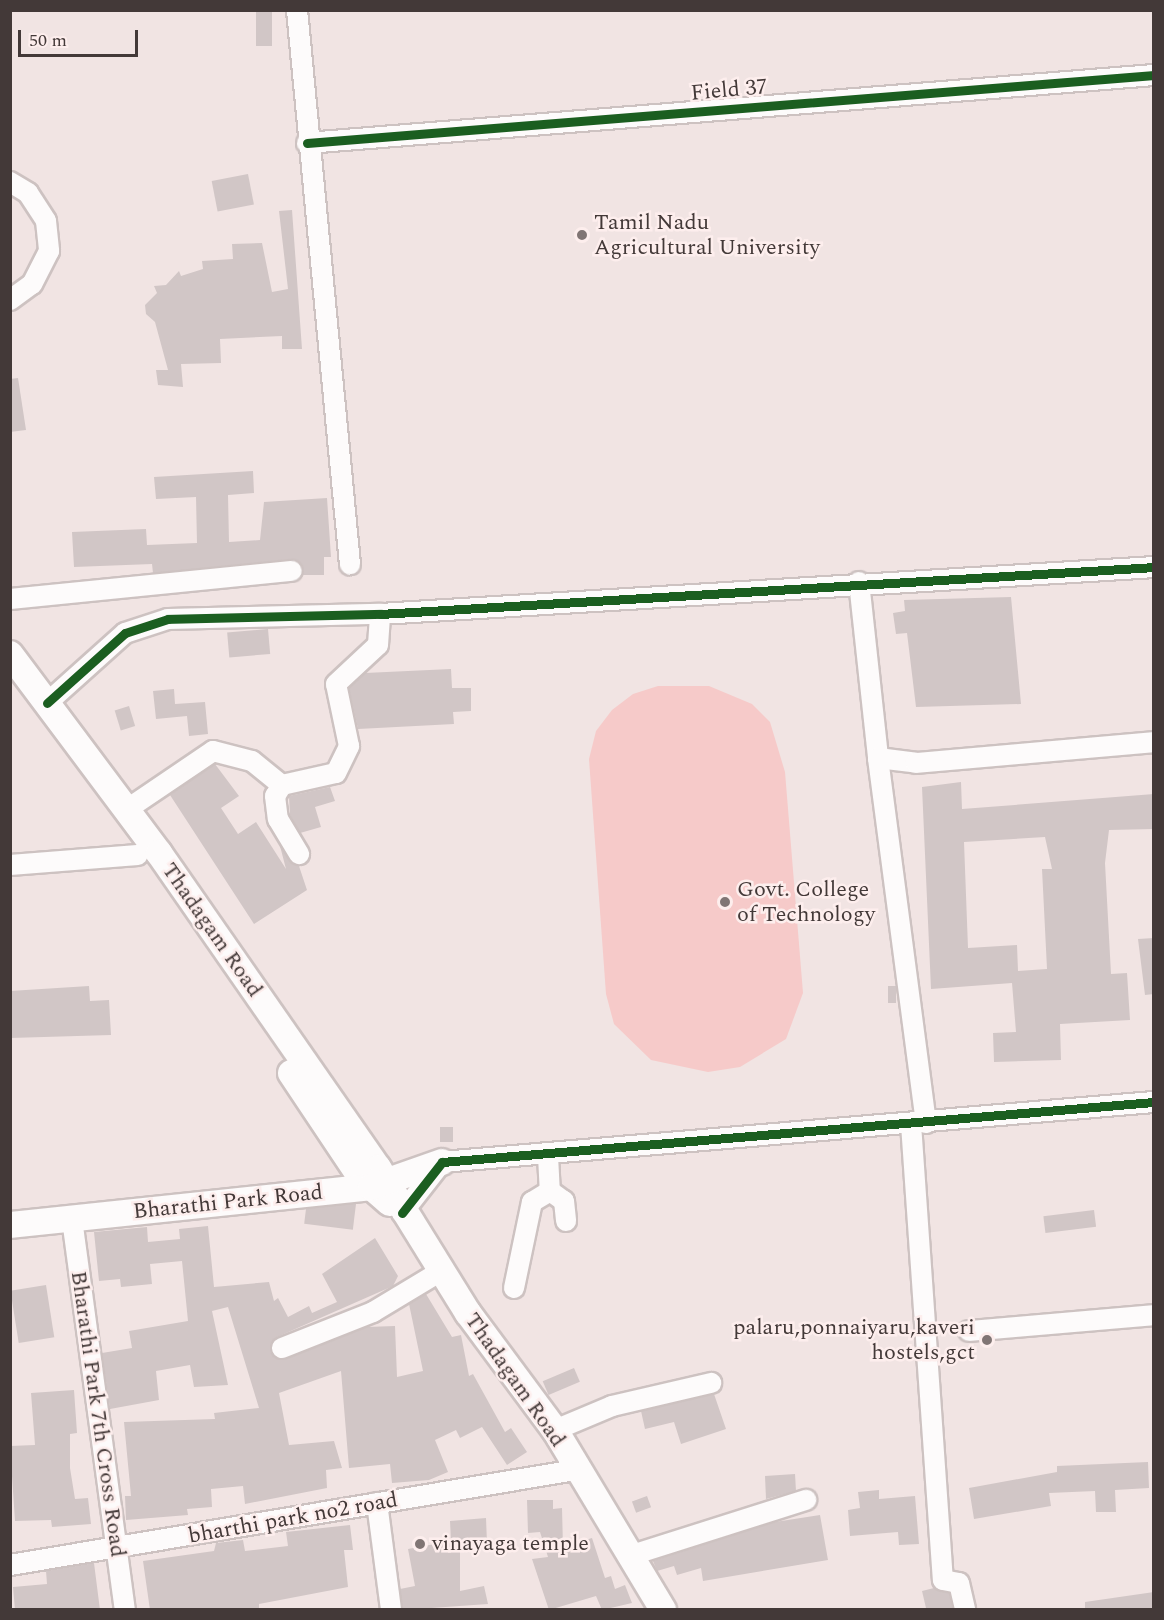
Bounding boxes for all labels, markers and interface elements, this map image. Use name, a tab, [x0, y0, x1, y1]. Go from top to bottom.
scale bar	[21, 18, 141, 56]
text: 50 m	[29, 27, 67, 54]
street label: Field 37	[689, 73, 769, 107]
place label: Tamil Nadu Agricultural University	[594, 209, 820, 260]
marker: Tamil Nadu Agricultural University	[575, 228, 589, 242]
street label: Thadagam Road	[156, 858, 268, 1002]
place label: Govt. College of Technology	[737, 876, 875, 927]
marker: Govt. College of Technology	[718, 895, 732, 909]
street label: Bharathi Park Road	[132, 1179, 324, 1225]
street label: Bharathi Park 7th Cross Road	[65, 1269, 131, 1559]
street label: Thadagam Road	[459, 1308, 571, 1452]
place label: palaru,ponnaiyaru,kaveri hostels,gct	[733, 1314, 975, 1366]
marker: palaru,ponnaiyaru,kaveri hostels,gct	[980, 1333, 994, 1347]
street label: bharthi park no2 road	[186, 1487, 400, 1549]
place label: vinayaga temple	[432, 1531, 589, 1557]
marker: vinayaga temple	[413, 1537, 427, 1551]

